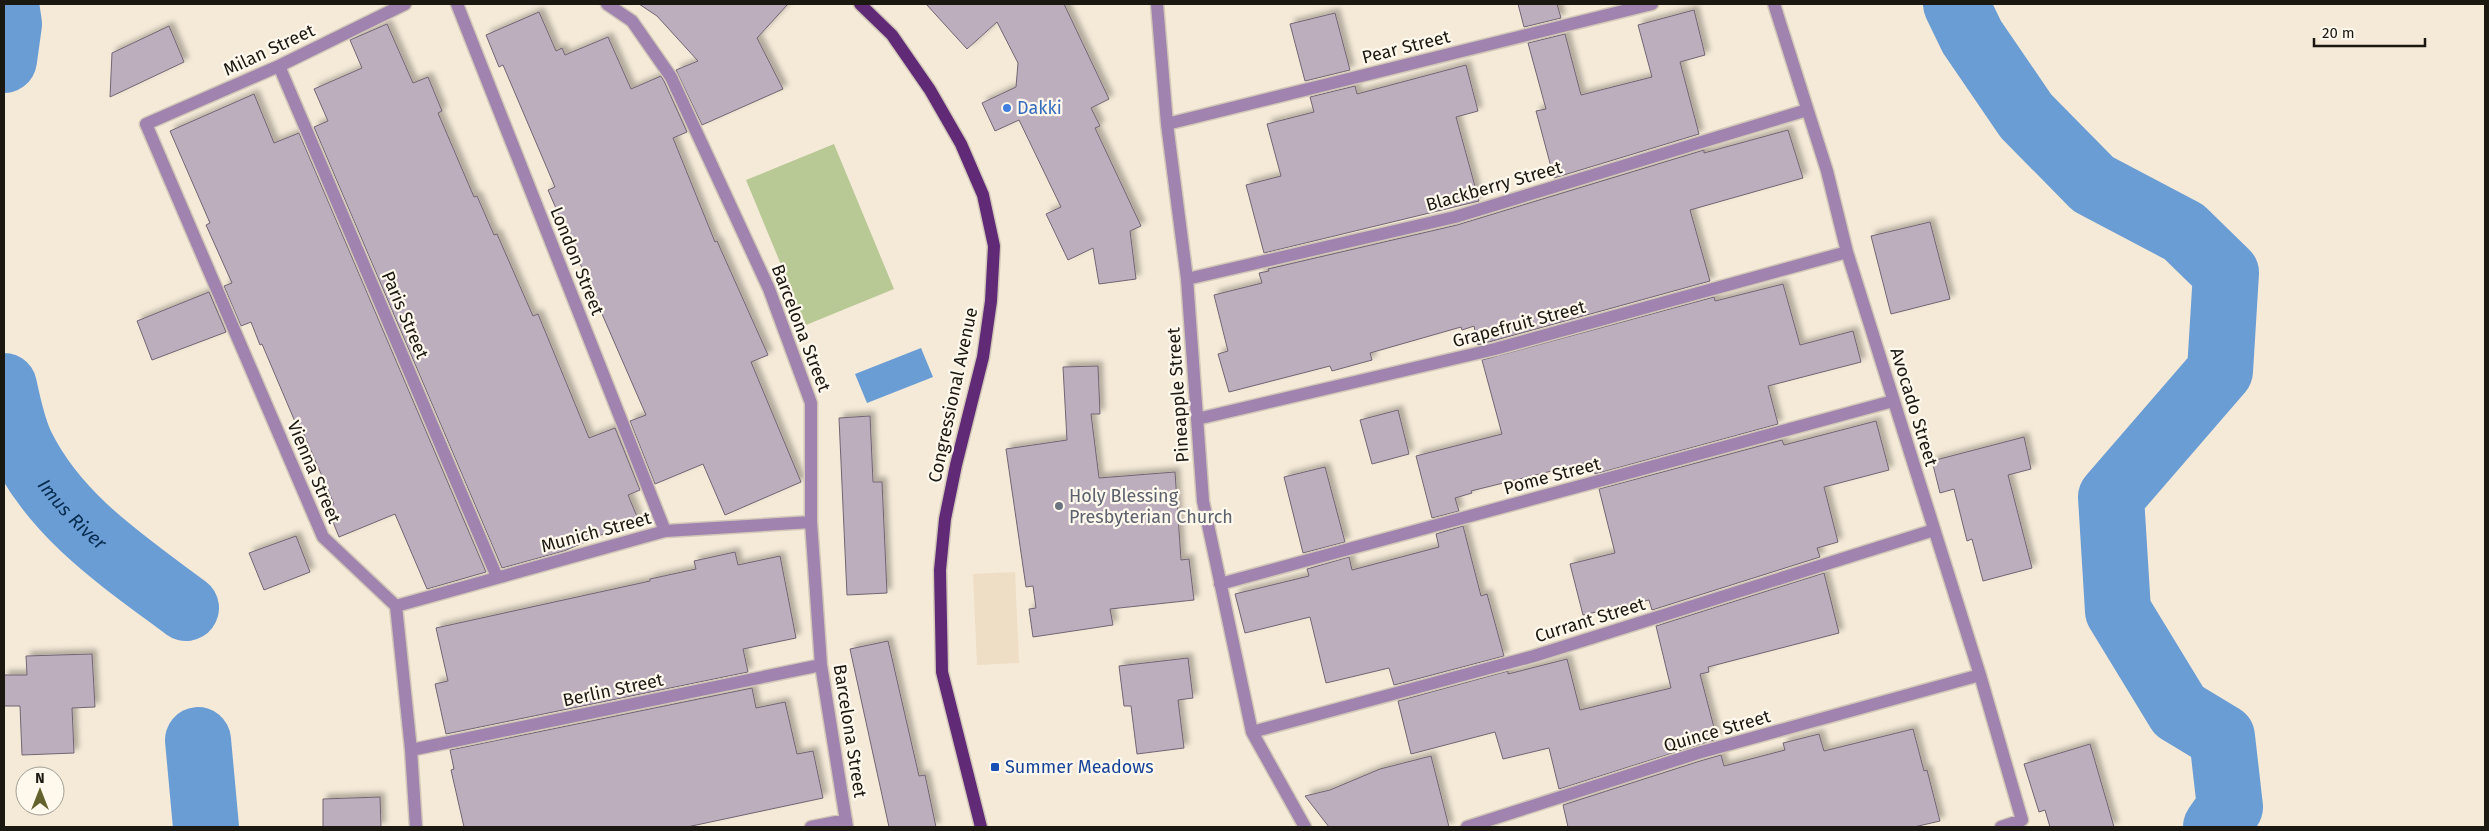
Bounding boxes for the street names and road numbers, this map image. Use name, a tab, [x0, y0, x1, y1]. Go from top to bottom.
street label: Milan Street	[220, 19, 319, 81]
street label: Pear Street	[1360, 25, 1453, 69]
street label: Blackberry Street	[1423, 156, 1565, 216]
street label: London Street	[545, 204, 609, 319]
street label: Barcelona Street	[767, 261, 836, 395]
street label: Paris Street	[377, 268, 434, 363]
street label: Grapefruit Street	[1450, 296, 1588, 352]
street label: Congressional Avenue	[924, 305, 982, 485]
street label: Pineapple Street	[1162, 326, 1194, 463]
street label: Avocado Street	[1886, 345, 1943, 469]
street label: Vienna Street	[283, 417, 346, 527]
street label: Pome Street	[1501, 452, 1603, 499]
street label: Munich Street	[539, 507, 654, 557]
street label: Currant Street	[1532, 593, 1648, 647]
street label: Barcelona Street	[829, 663, 871, 800]
street label: Berlin Street	[561, 669, 666, 711]
street label: Quince Street	[1661, 705, 1773, 757]

